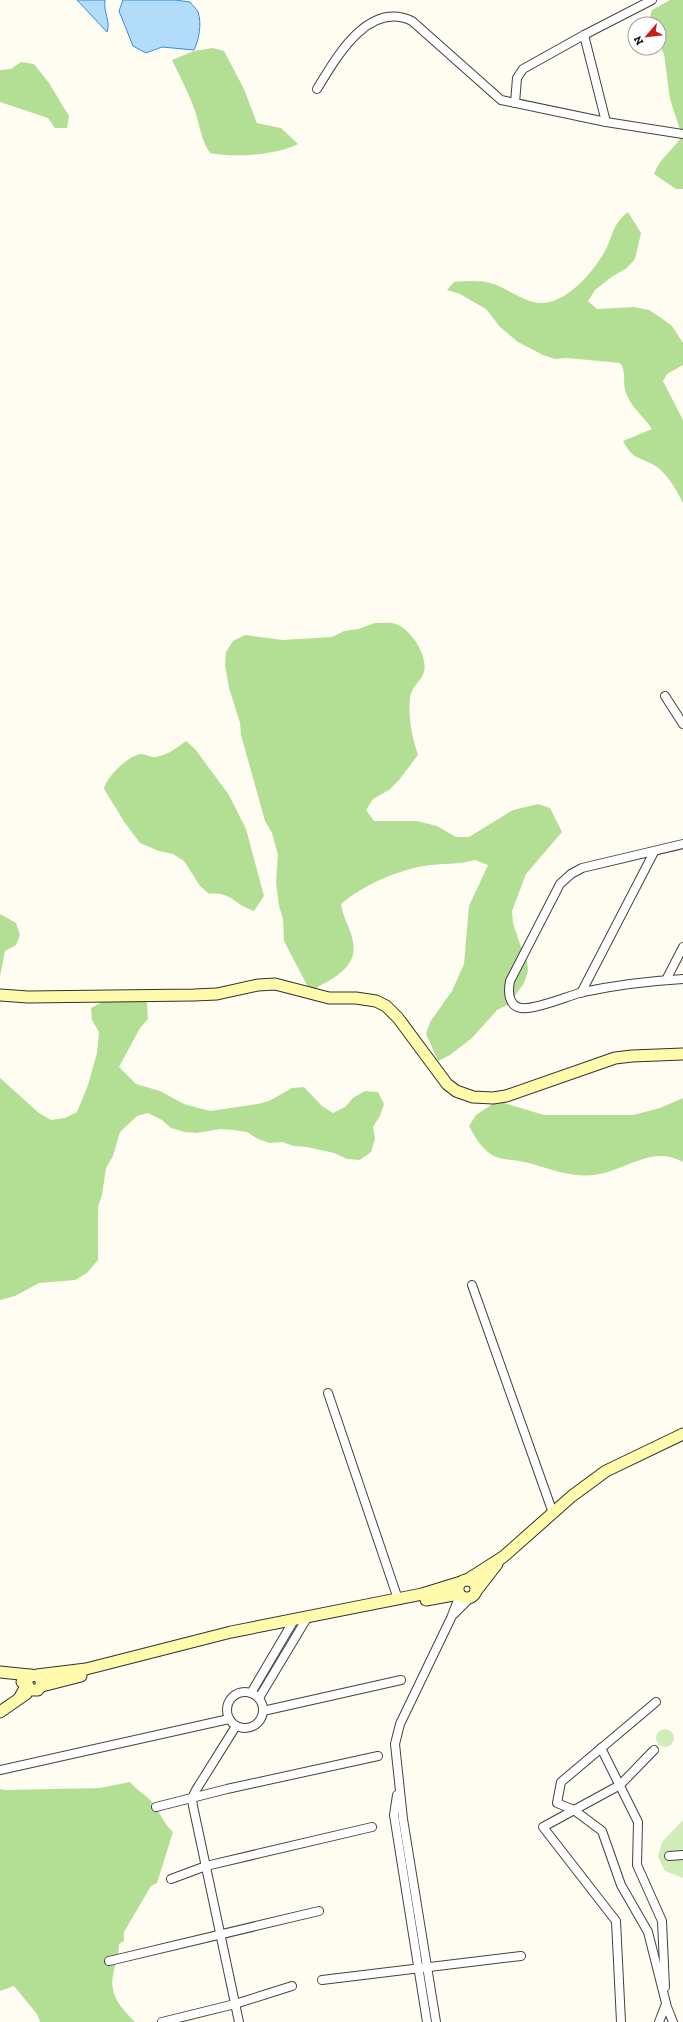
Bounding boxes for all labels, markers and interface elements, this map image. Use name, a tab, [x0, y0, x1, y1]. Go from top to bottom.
north arrow	[627, 16, 667, 56]
text: N	[631, 33, 646, 47]

